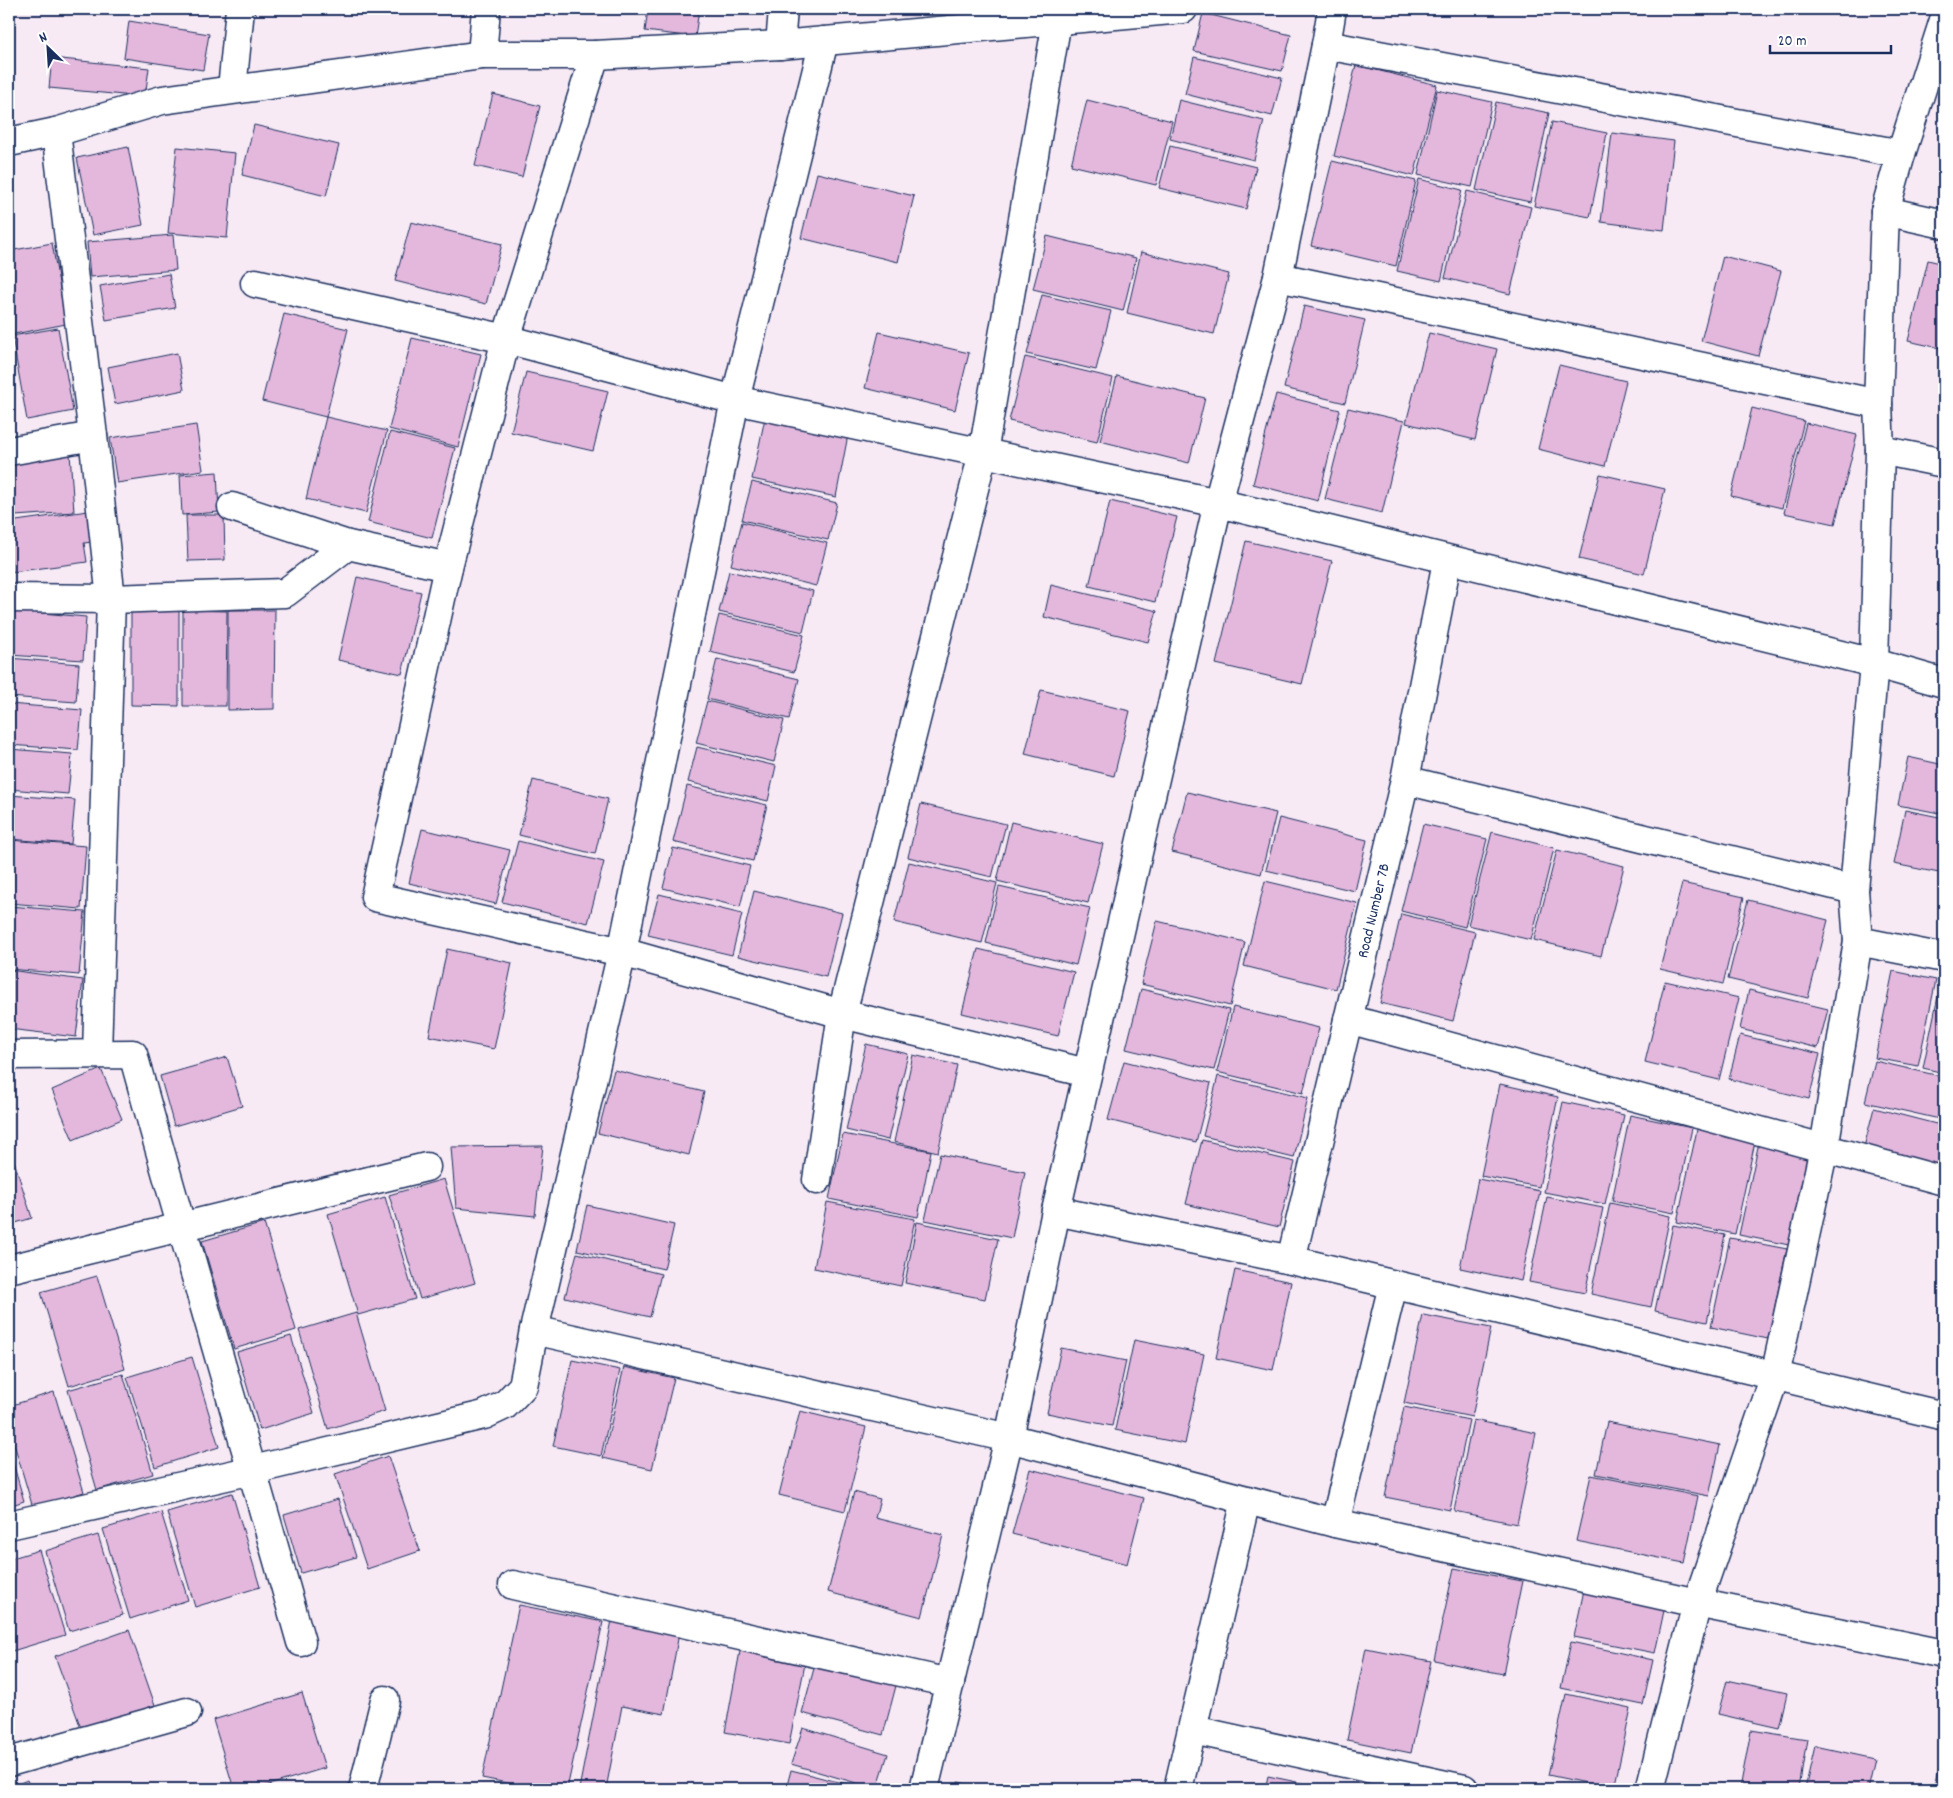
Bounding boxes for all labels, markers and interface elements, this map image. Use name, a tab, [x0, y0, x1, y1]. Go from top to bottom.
north arrow	[22, 22, 72, 72]
scale bar	[1770, 22, 1892, 54]
text: N	[36, 27, 51, 49]
text: 20 m	[1778, 31, 1806, 53]
street label: Road Number 7B	[1352, 861, 1396, 960]

